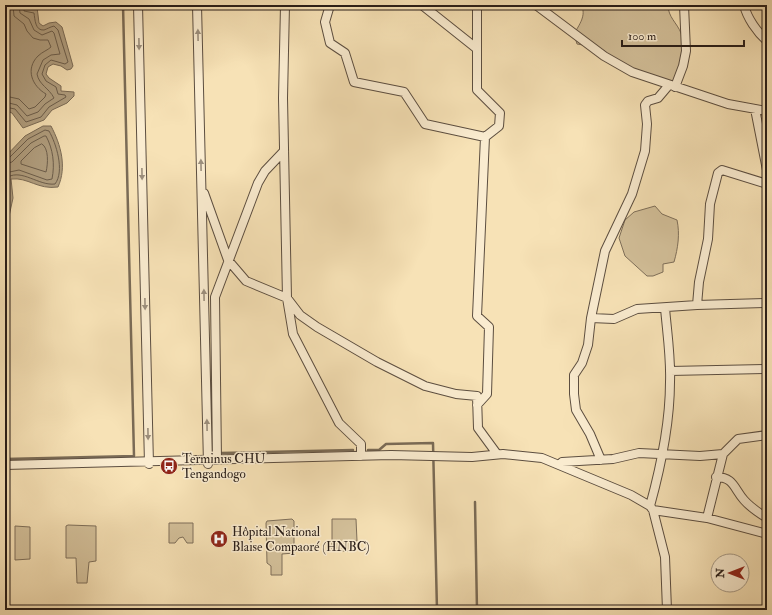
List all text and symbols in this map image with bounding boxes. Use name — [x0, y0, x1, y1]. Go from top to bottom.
scale bar — [622, 22, 744, 48]
one-way arrow — [195, 28, 201, 41]
text: 100 m — [628, 29, 657, 44]
one-way arrow — [135, 38, 142, 50]
one-way arrow — [198, 159, 205, 171]
one-way arrow — [139, 168, 145, 181]
one-way arrow — [201, 289, 208, 301]
one-way arrow — [142, 298, 148, 311]
one-way arrow — [204, 418, 210, 431]
one-way arrow — [145, 428, 151, 441]
place label: Terminus CHU Tengandogo — [182, 451, 266, 482]
bus stop icon: Terminus CHU Tengandogo — [159, 456, 179, 476]
place label: Hôpital National Blaise Compaoré (HNBC) — [232, 524, 370, 556]
hospital icon: Hôpital National Blaise Compaoré (HNBC) — [209, 529, 229, 549]
north arrow — [710, 553, 750, 593]
text: N — [714, 567, 727, 579]

